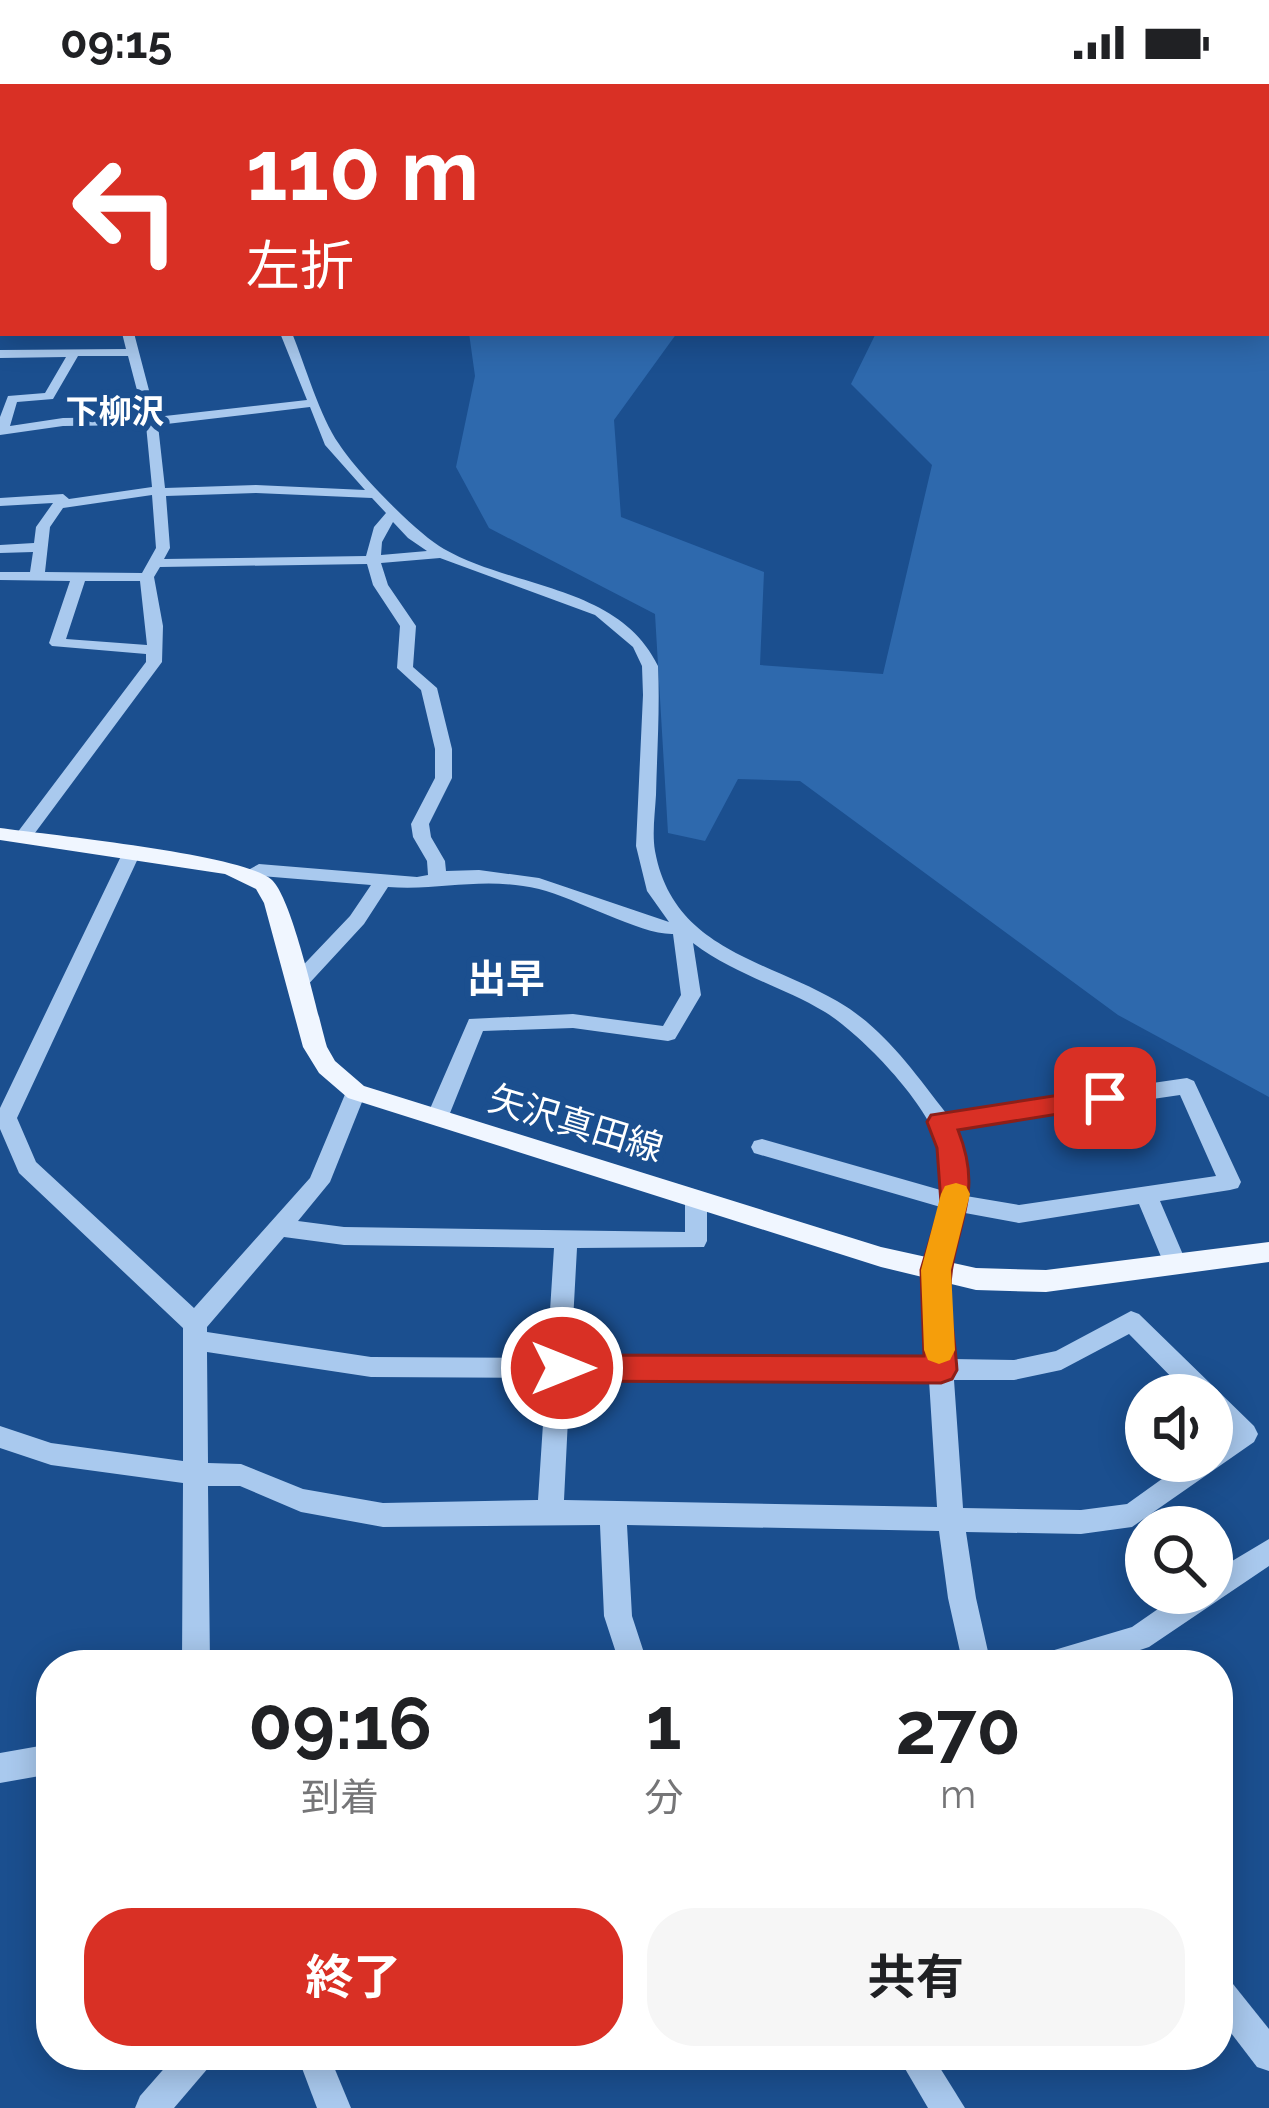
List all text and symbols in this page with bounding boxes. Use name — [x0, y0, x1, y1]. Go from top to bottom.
text: 09:15 — [60, 16, 172, 69]
text: 110 m — [246, 121, 479, 220]
icon: left — [48, 132, 204, 288]
text: 左折 — [246, 234, 354, 298]
district label: 下柳沢 — [66, 392, 165, 431]
district label: 出早 — [467, 955, 545, 1001]
pin — [1054, 1047, 1156, 1149]
icon: arrive — [1072, 1065, 1138, 1131]
street label: 矢沢真田線 — [484, 1077, 668, 1169]
position arrow — [499, 1305, 625, 1431]
map controls — [1125, 1374, 1233, 1614]
button: sound — [1125, 1374, 1233, 1482]
button: search — [1125, 1506, 1233, 1614]
text: 09:16 — [248, 1681, 432, 1766]
text: 1 — [646, 1681, 682, 1766]
text: 270 — [896, 1686, 1021, 1771]
text: m — [940, 1771, 976, 1817]
text: 到着 — [301, 1774, 379, 1820]
text: 分 — [644, 1774, 683, 1820]
button: 終了 — [84, 1908, 623, 2046]
button: 共有 — [647, 1908, 1185, 2046]

